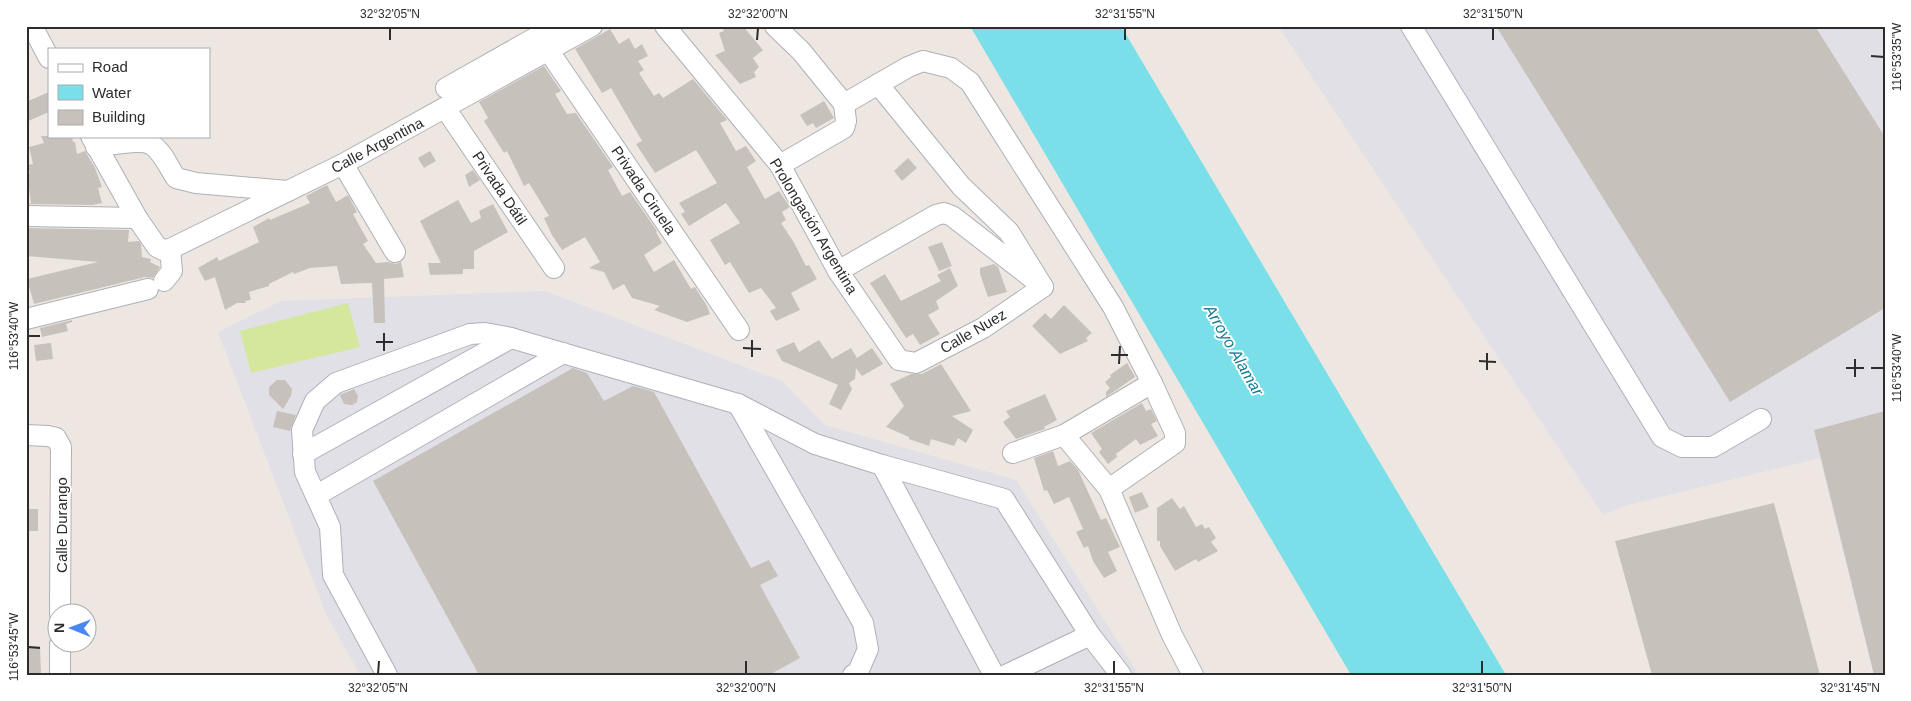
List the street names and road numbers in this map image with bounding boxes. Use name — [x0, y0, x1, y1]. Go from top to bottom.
street label: Calle Argentina — [328, 113, 426, 176]
street label: Privada Ciruela — [608, 143, 680, 238]
street label: Privada Dátil — [469, 148, 531, 228]
street label: Prolongación Argentina — [767, 155, 862, 297]
street label: Calle Nuez — [937, 305, 1009, 357]
street label: Calle Durango — [53, 477, 70, 573]

